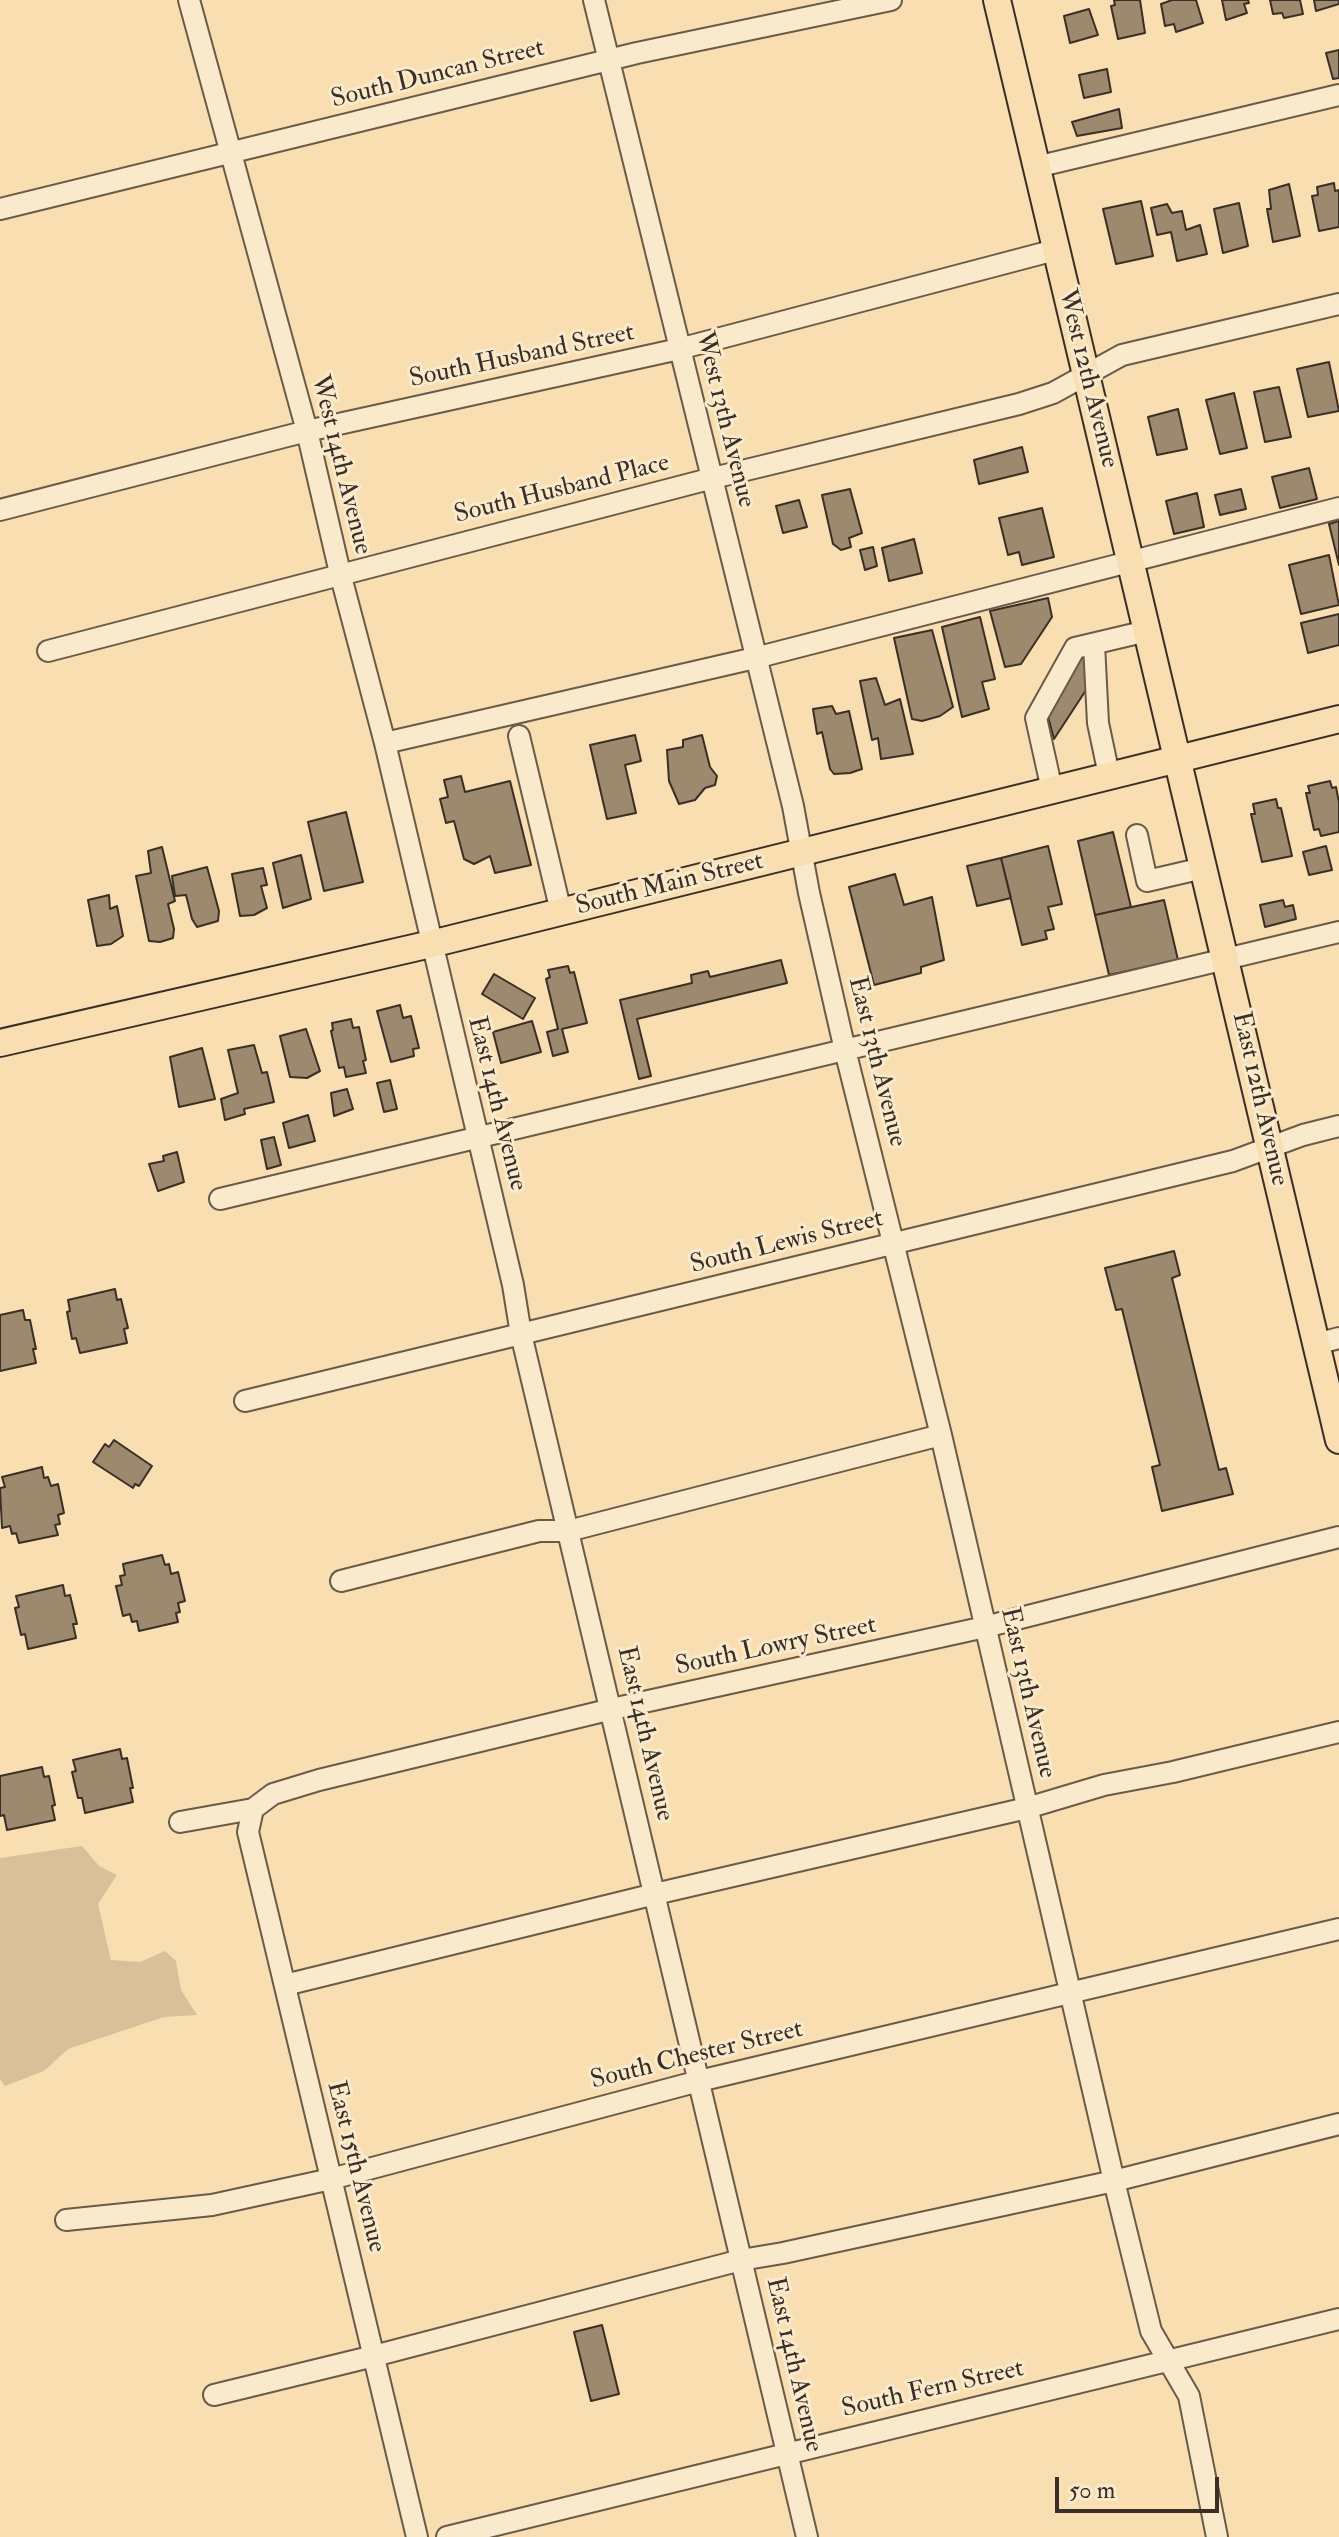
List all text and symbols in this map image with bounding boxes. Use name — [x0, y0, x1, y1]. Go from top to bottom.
street label: South Duncan Street — [328, 33, 548, 117]
street label: West 12th Avenue — [1050, 286, 1124, 472]
street label: South Husband Street — [407, 318, 637, 396]
street label: West 13th Avenue — [687, 329, 761, 511]
street label: West 14th Avenue — [303, 372, 377, 558]
street label: South Husband Place — [451, 448, 673, 532]
street label: South Main Street — [573, 847, 767, 923]
street label: East 13th Avenue — [840, 974, 912, 1150]
street label: East 12th Avenue — [1224, 1009, 1294, 1189]
street label: East 14th Avenue — [459, 1014, 533, 1194]
street label: South Lewis Street — [687, 1204, 887, 1282]
street label: East 13th Avenue — [992, 1605, 1062, 1781]
street label: South Lowry Street — [673, 1610, 879, 1684]
street label: East 14th Avenue — [609, 1644, 679, 1824]
street label: South Chester Street — [588, 2015, 806, 2097]
street label: East 15th Avenue — [319, 2078, 391, 2256]
street label: East 14th Avenue — [758, 2275, 828, 2455]
street label: South Fern Street — [839, 2354, 1027, 2426]
scale bar — [1059, 2461, 1223, 2511]
text: 50 m — [1069, 2475, 1115, 2506]

